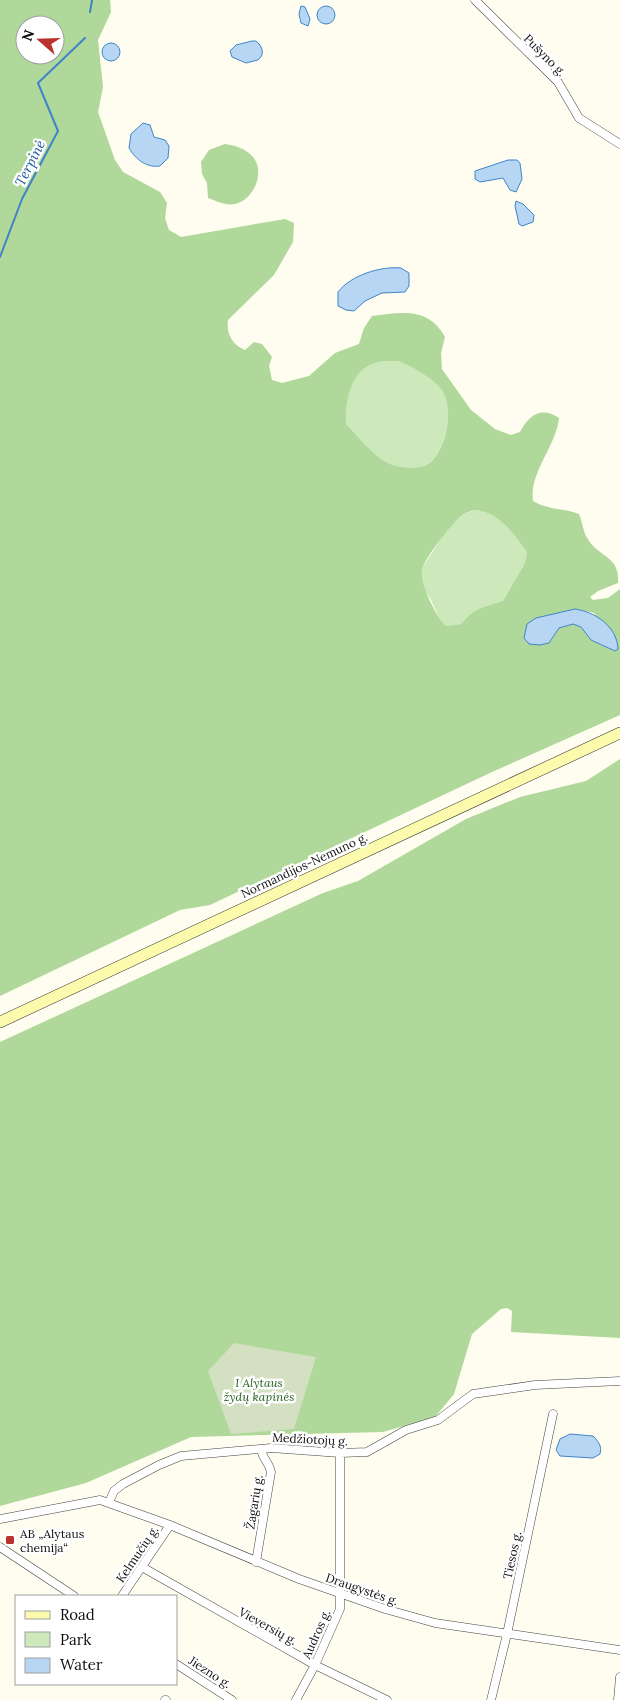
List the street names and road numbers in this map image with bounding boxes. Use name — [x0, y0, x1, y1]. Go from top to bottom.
street label: Pušyno g. — [521, 31, 569, 79]
street label: Normandijos-Nemuno g. — [238, 829, 370, 901]
street label: Medžiotojų g. — [272, 1430, 348, 1448]
street label: Žagarių g. — [242, 1474, 266, 1530]
street label: Kelmučių g. — [113, 1523, 162, 1585]
street label: Tiesos g. — [500, 1530, 524, 1580]
street label: Draugystės g. — [324, 1570, 400, 1608]
street label: Vieversių g. — [235, 1603, 300, 1648]
street label: Audros g. — [298, 1607, 334, 1662]
street label: Jiezno g. — [185, 1652, 234, 1691]

